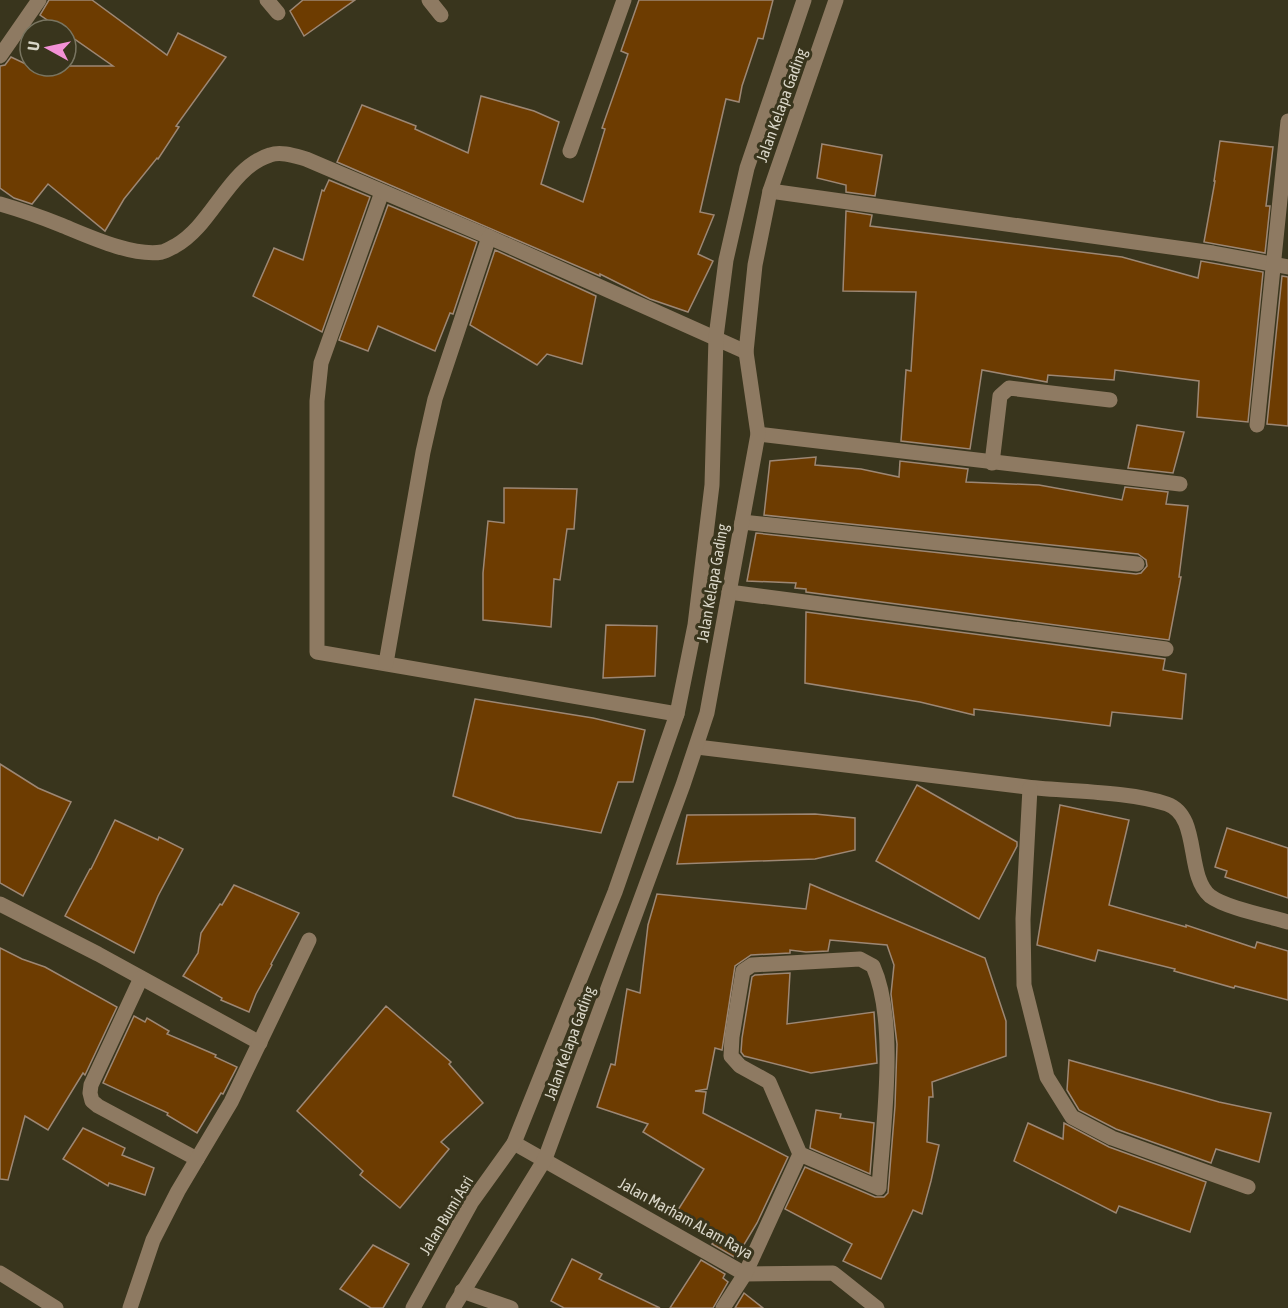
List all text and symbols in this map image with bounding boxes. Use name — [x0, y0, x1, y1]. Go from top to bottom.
north arrow — [18, 18, 78, 78]
text: U — [24, 40, 43, 52]
street label: Jalan Kelapa Gading — [752, 46, 811, 165]
street label: Jalan Kelapa Gading — [693, 522, 732, 644]
street label: Jalan Kelapa Gading — [540, 984, 599, 1103]
street label: Jalan Bumi Asri — [415, 1172, 477, 1258]
street label: Jalan Marham ALam Raya — [615, 1174, 756, 1263]

